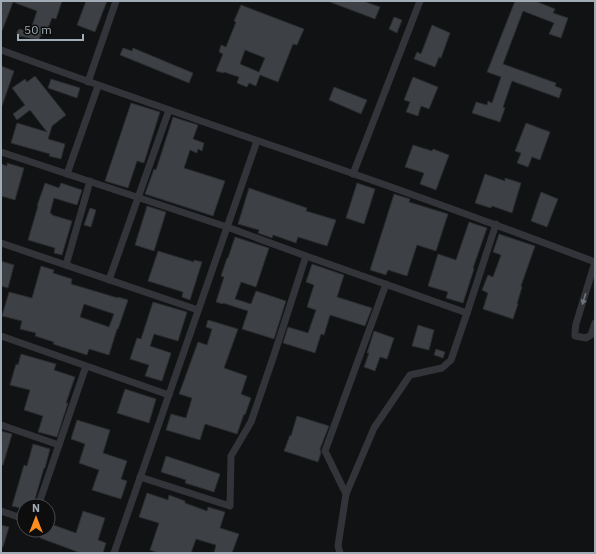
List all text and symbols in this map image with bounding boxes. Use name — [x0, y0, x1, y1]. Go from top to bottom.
scale bar — [18, 16, 83, 42]
text: 50 m — [24, 22, 52, 37]
one-way arrow — [580, 293, 586, 305]
north arrow — [16, 498, 56, 538]
text: N — [32, 501, 40, 515]

